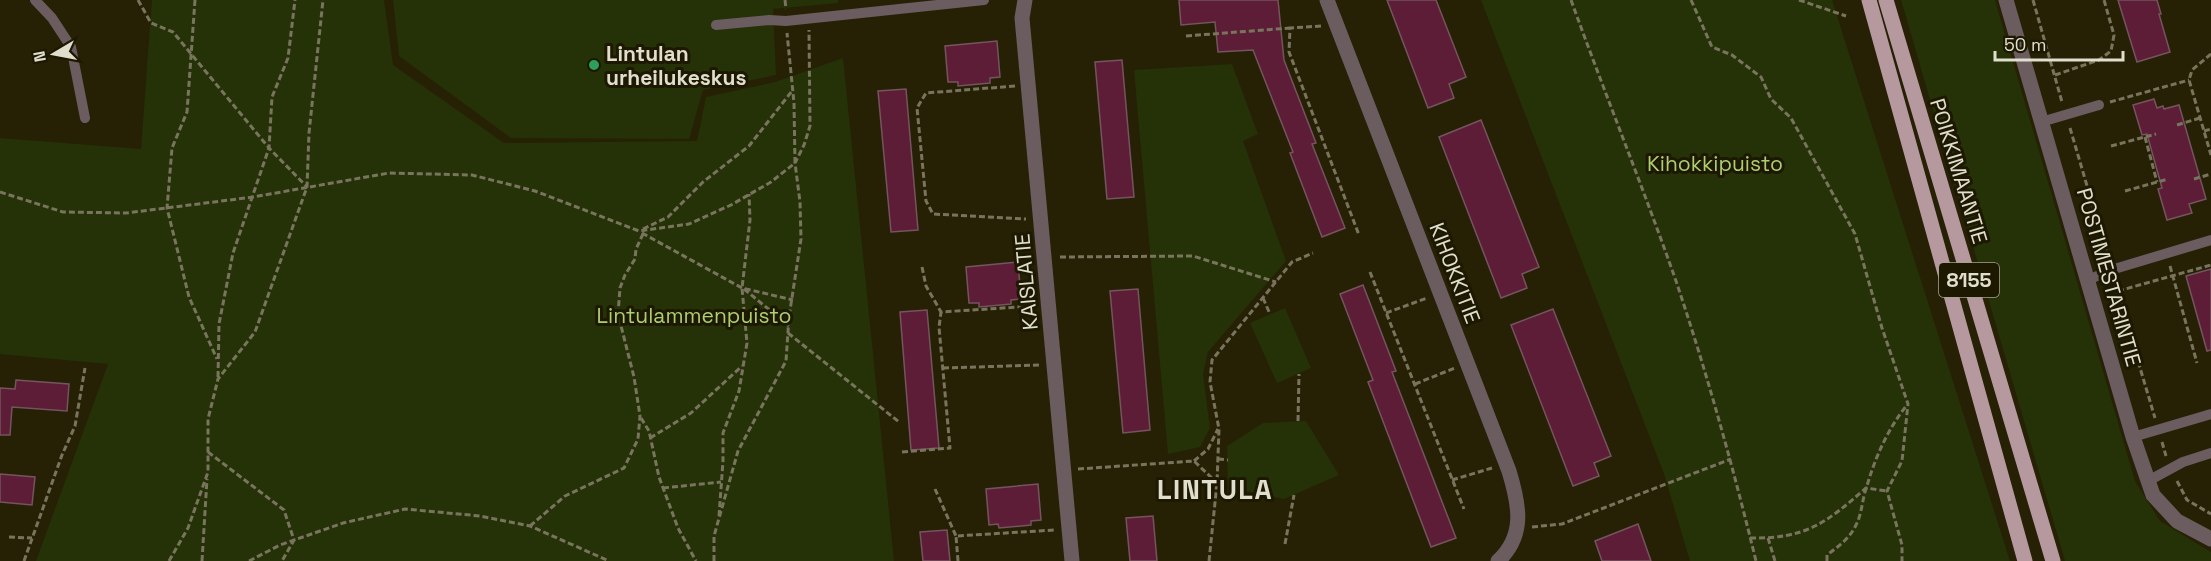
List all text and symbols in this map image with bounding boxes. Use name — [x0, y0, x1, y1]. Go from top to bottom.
north arrow — [24, 24, 84, 84]
scale bar — [1995, 24, 2122, 62]
text: 50 m — [2004, 33, 2046, 56]
place label: Lintulan urheilukeskus — [606, 40, 747, 91]
text: N — [28, 49, 51, 64]
marker: Lintulan urheilukeskus — [587, 58, 601, 72]
street label: POIKKIMAANTIE — [1924, 95, 1994, 247]
park label: Kihokkipuisto — [1647, 150, 1783, 177]
street label: POSTIMESTARINTIE — [2071, 185, 2147, 369]
street label: KIHOKKITIE — [1423, 219, 1487, 327]
street label: KAISLATIE — [1008, 233, 1044, 331]
road number: 8155 — [1939, 263, 1999, 297]
park label: Lintulammenpuisto — [597, 302, 791, 329]
district label: LINTULA — [1157, 472, 1273, 507]

